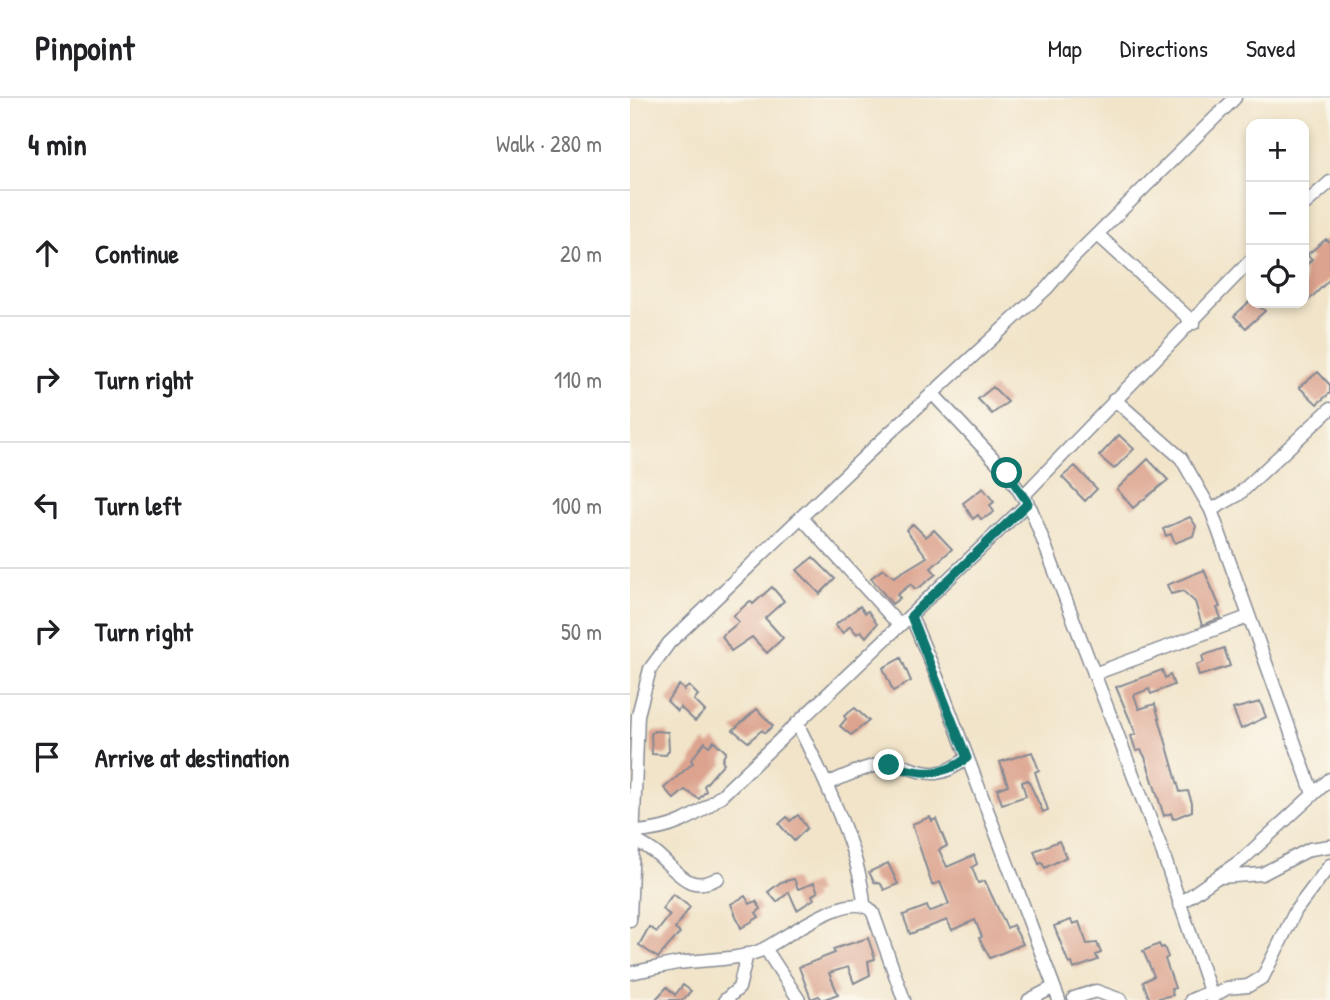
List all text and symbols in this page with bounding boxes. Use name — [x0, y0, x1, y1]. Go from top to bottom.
text: Pinpoint — [35, 26, 134, 70]
text: Map — [1048, 32, 1082, 64]
text: Directions — [1120, 32, 1208, 64]
text: Saved — [1246, 32, 1295, 64]
map controls — [1246, 119, 1309, 308]
button: + — [1246, 119, 1309, 182]
text: 4 min — [28, 124, 87, 164]
text: Walk · 280 m — [496, 128, 602, 159]
button: − — [1246, 182, 1309, 245]
icon: ahead — [28, 234, 66, 272]
text: Continue — [95, 236, 179, 271]
text: 20 m — [560, 238, 602, 269]
button: locate — [1246, 245, 1309, 308]
icon: right — [28, 360, 66, 398]
text: Turn right — [95, 362, 193, 397]
text: 110 m — [554, 364, 602, 395]
route start — [991, 457, 1022, 488]
icon: left — [28, 486, 66, 524]
text: Turn left — [95, 488, 181, 523]
text: 100 m — [552, 490, 602, 521]
icon: right — [28, 612, 66, 650]
text: Turn right — [95, 614, 193, 649]
text: 50 m — [561, 616, 602, 647]
icon: arrive — [28, 738, 66, 776]
text: Arrive at destination — [95, 740, 290, 775]
route end — [873, 749, 904, 780]

